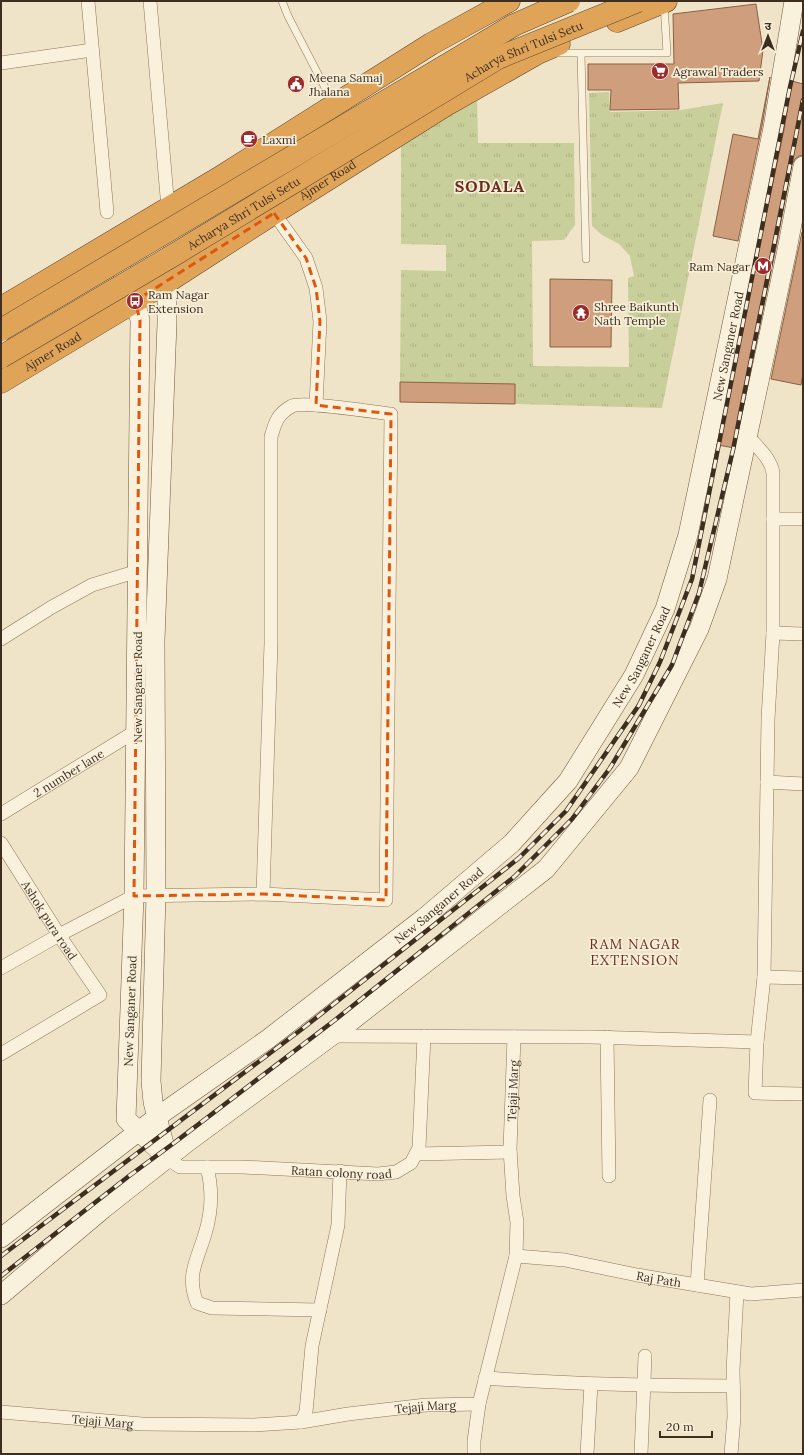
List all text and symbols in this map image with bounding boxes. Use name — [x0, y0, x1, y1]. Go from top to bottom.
north arrow — [748, 16, 788, 56]
street label: Acharya Shri Tulsi Setu — [460, 17, 585, 85]
text: उ — [765, 19, 772, 33]
supermarket icon: Agrawal Traders — [650, 61, 670, 81]
place label: Agrawal Traders — [672, 64, 764, 79]
place label: Meena Samaj Jhalana — [308, 70, 383, 99]
public building icon: Meena Samaj Jhalana — [286, 74, 306, 94]
cafe icon: Laxmi — [239, 129, 259, 149]
place label: Laxmi — [262, 132, 296, 147]
street label: Ajmer Road — [295, 156, 358, 203]
street label: Acharya Shri Tulsi Setu — [183, 173, 302, 253]
district label: SODALA — [455, 176, 525, 196]
metro station icon: Ram Nagar — [753, 256, 773, 276]
place label: Ram Nagar — [689, 259, 751, 274]
place label: Ram Nagar Extension — [148, 287, 210, 316]
street label: New Sanganer Road — [709, 290, 746, 402]
bus stop icon: Ram Nagar Extension — [125, 291, 145, 311]
place label: Shree Baikunth Nath Temple — [594, 299, 679, 328]
temple icon: Shree Baikunth Nath Temple — [571, 303, 591, 323]
street label: Ajmer Road — [20, 328, 84, 375]
street label: New Sanganer Road — [608, 604, 673, 710]
street label: New Sanganer Road — [130, 631, 145, 743]
street label: 2 number lane — [30, 745, 107, 800]
street label: New Sanganer Road — [391, 863, 486, 946]
street label: Ashok pura road — [18, 877, 81, 962]
district label: RAM NAGAR EXTENSION — [589, 935, 681, 969]
street label: New Sanganer Road — [121, 955, 139, 1067]
street label: Tejaji Marg — [503, 1059, 521, 1122]
street label: Ratan colony road — [291, 1162, 393, 1182]
street label: Raj Path — [635, 1268, 683, 1290]
street label: Tejaji Marg — [394, 1397, 457, 1416]
street label: Tejaji Marg — [71, 1411, 134, 1431]
scale bar — [660, 1413, 712, 1439]
text: 20 m — [666, 1419, 694, 1434]

